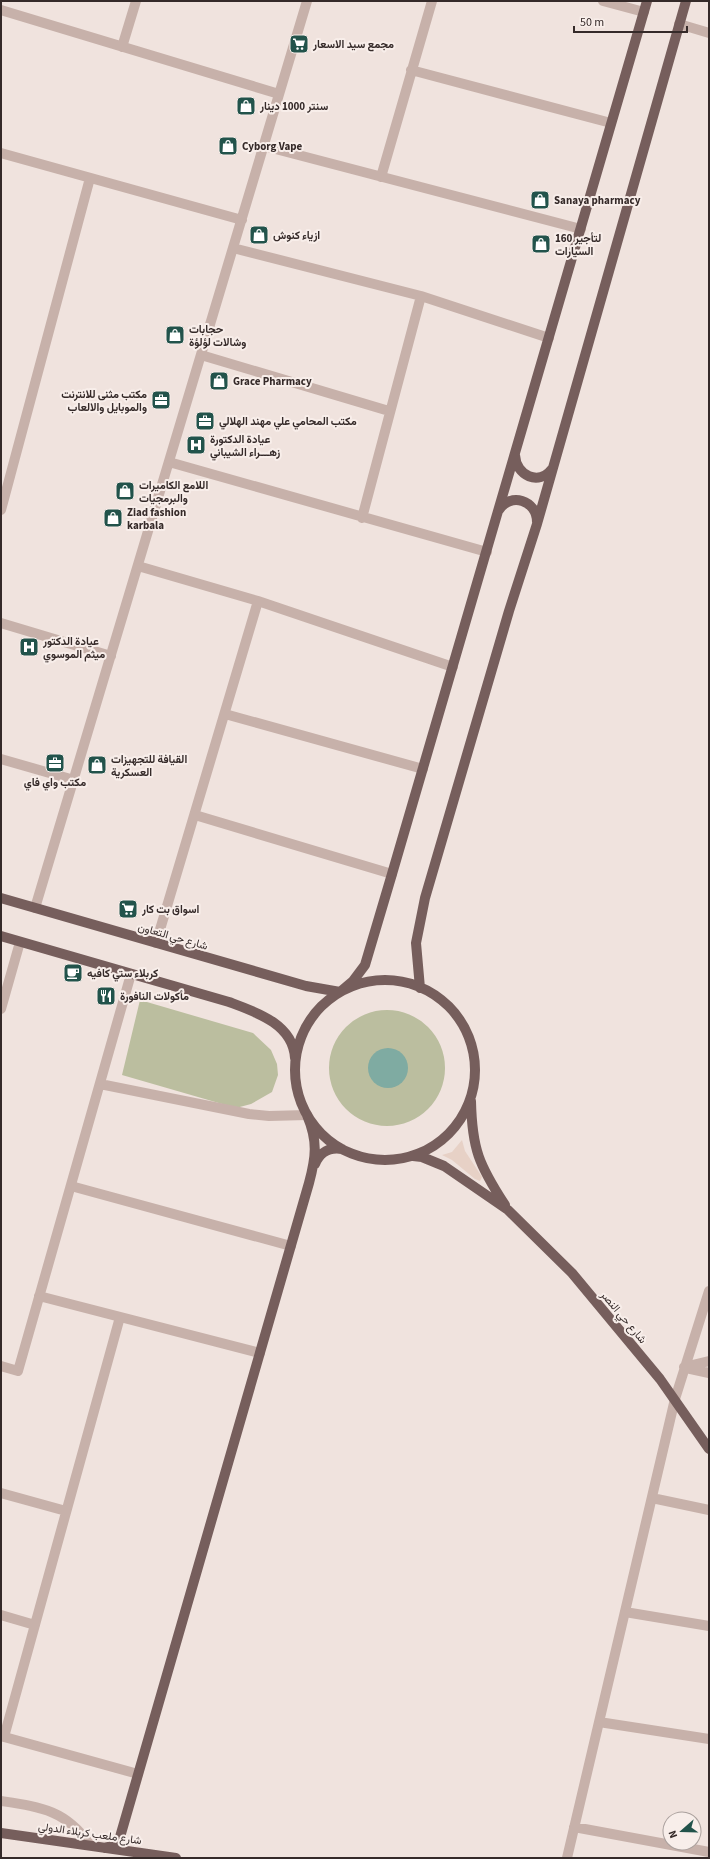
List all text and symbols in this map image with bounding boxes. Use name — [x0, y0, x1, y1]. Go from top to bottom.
scale bar — [574, 8, 687, 34]
text: 50 m — [580, 14, 604, 31]
supermarket icon: مجمع سيد الاسعار — [288, 33, 310, 55]
place label: مجمع سيد الاسعار — [312, 37, 394, 52]
shop icon: سنتر 1000 دينار — [235, 95, 257, 117]
place label: سنتر 1000 دينار — [259, 99, 328, 114]
shop icon: Cyborg Vape — [217, 135, 239, 157]
place label: Cyborg Vape — [242, 139, 303, 154]
shop icon: Sanaya pharmacy — [529, 189, 551, 211]
place label: Sanaya pharmacy — [554, 193, 641, 208]
shop icon: ازياء كنوش — [248, 224, 270, 246]
place label: ازياء كنوش — [273, 228, 320, 243]
place label: 160 لتأجير السيارات — [555, 231, 601, 259]
shop icon: 160 لتأجير السيارات — [530, 233, 552, 255]
place label: حجابات وشالات لؤلؤة — [189, 322, 246, 350]
shop icon: حجابات وشالات لؤلؤة — [164, 324, 186, 346]
shop icon: Grace Pharmacy — [208, 370, 230, 392]
place label: Grace Pharmacy — [233, 374, 312, 389]
place label: مكتب مثنى للانترنت والموبايل والالعاب — [61, 387, 147, 415]
office icon: مكتب مثنى للانترنت والموبايل والالعاب — [150, 389, 172, 411]
office icon: مكتب المحامي علي مهند الهلالي — [194, 410, 216, 432]
place label: مكتب المحامي علي مهند الهلالي — [219, 414, 357, 430]
place label: عيادة الدكتورة زهـــراء الشيباني — [210, 432, 280, 461]
hospital icon: عيادة الدكتورة زهـــراء الشيباني — [185, 434, 207, 456]
place label: اللامع الكاميرات والبرمجيات — [139, 478, 208, 506]
shop icon: اللامع الكاميرات والبرمجيات — [114, 480, 136, 502]
place label: Ziad fashion karbala — [127, 505, 186, 533]
shop icon: Ziad fashion karbala — [102, 507, 124, 529]
place label: عيادة الدكتور ميثم الموسوي — [42, 634, 105, 663]
hospital icon: عيادة الدكتور ميثم الموسوي — [18, 636, 40, 658]
office icon: مكتب واي فاي — [44, 752, 66, 774]
place label: القيافة للتجهيزات العسكرية — [111, 752, 187, 780]
shop icon: القيافة للتجهيزات العسكرية — [86, 754, 108, 776]
place label: مكتب واي فاي — [24, 775, 86, 791]
supermarket icon: اسواق بت كار — [117, 898, 139, 920]
place label: اسواق بت كار — [141, 902, 200, 917]
street label: شارع حي التعاون — [136, 919, 210, 956]
cafe icon: كربلاء ستي كافيه — [62, 962, 84, 984]
place label: كربلاء ستي كافيه — [87, 966, 158, 982]
restaurant icon: مأكولات النافورة — [95, 985, 117, 1007]
place label: مأكولات النافورة — [120, 989, 189, 1004]
street label: شارع حي النصر — [595, 1287, 650, 1348]
north arrow — [662, 1811, 702, 1851]
street label: شارع ملعب كربلاء الدولي — [37, 1819, 143, 1850]
text: N — [665, 1828, 681, 1840]

